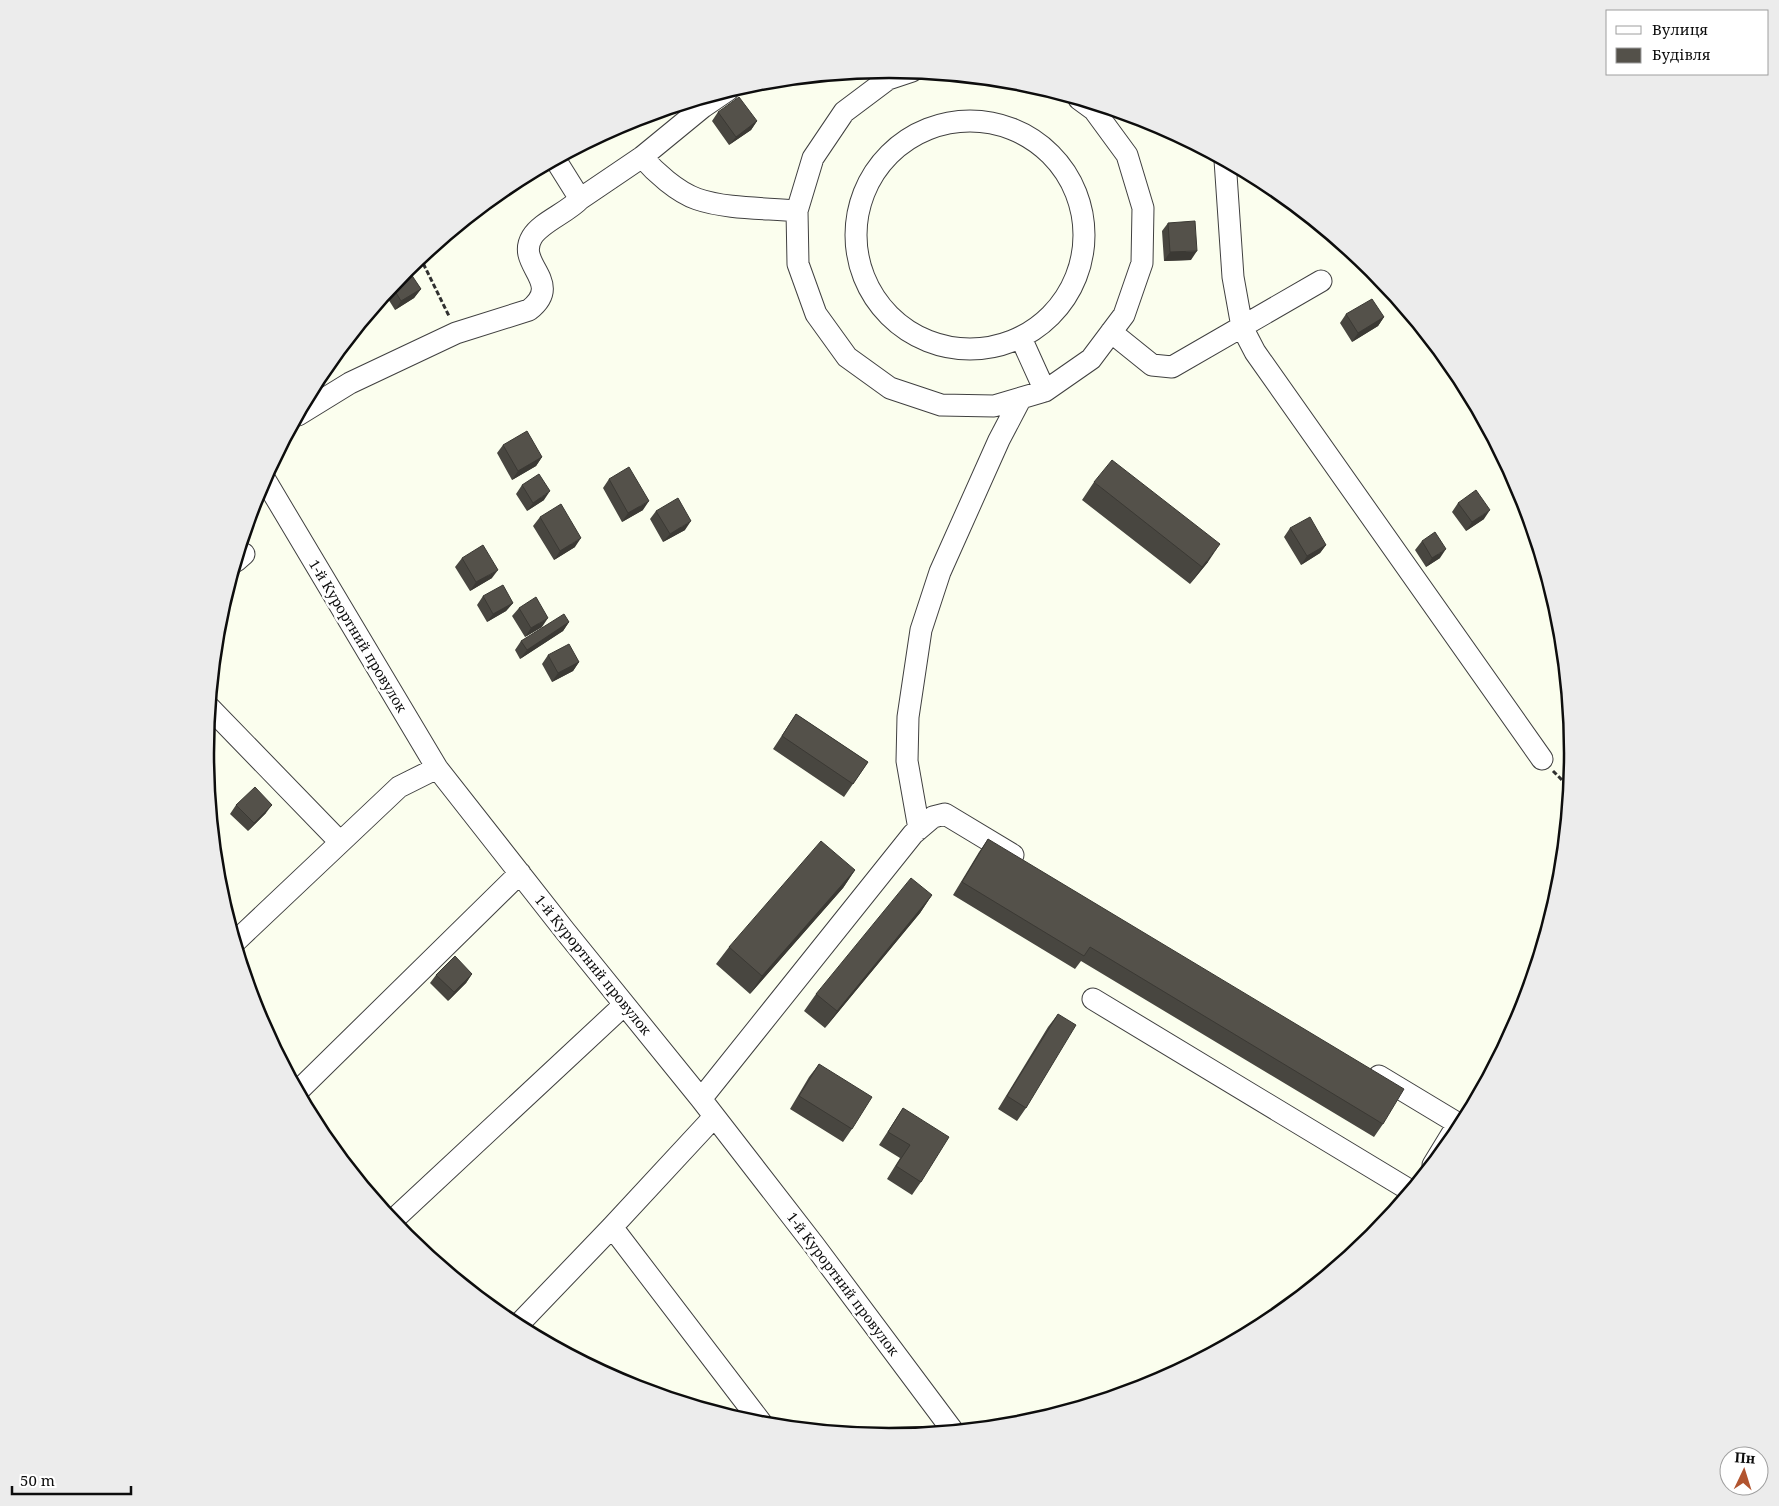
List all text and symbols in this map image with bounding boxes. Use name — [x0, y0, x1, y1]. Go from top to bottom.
legend — [1606, 10, 1769, 75]
text: Вулиця — [1652, 19, 1708, 39]
text: Будівля — [1652, 44, 1710, 64]
street label: 1-й Курортний провулок — [305, 556, 412, 716]
street label: 1-й Курортний провулок — [531, 891, 656, 1039]
street label: 1-й Курортний провулок — [783, 1208, 904, 1360]
north arrow — [1719, 1446, 1769, 1496]
text: Пн — [1734, 1447, 1756, 1468]
scale bar — [12, 1464, 131, 1496]
text: 50 m — [20, 1470, 55, 1490]

